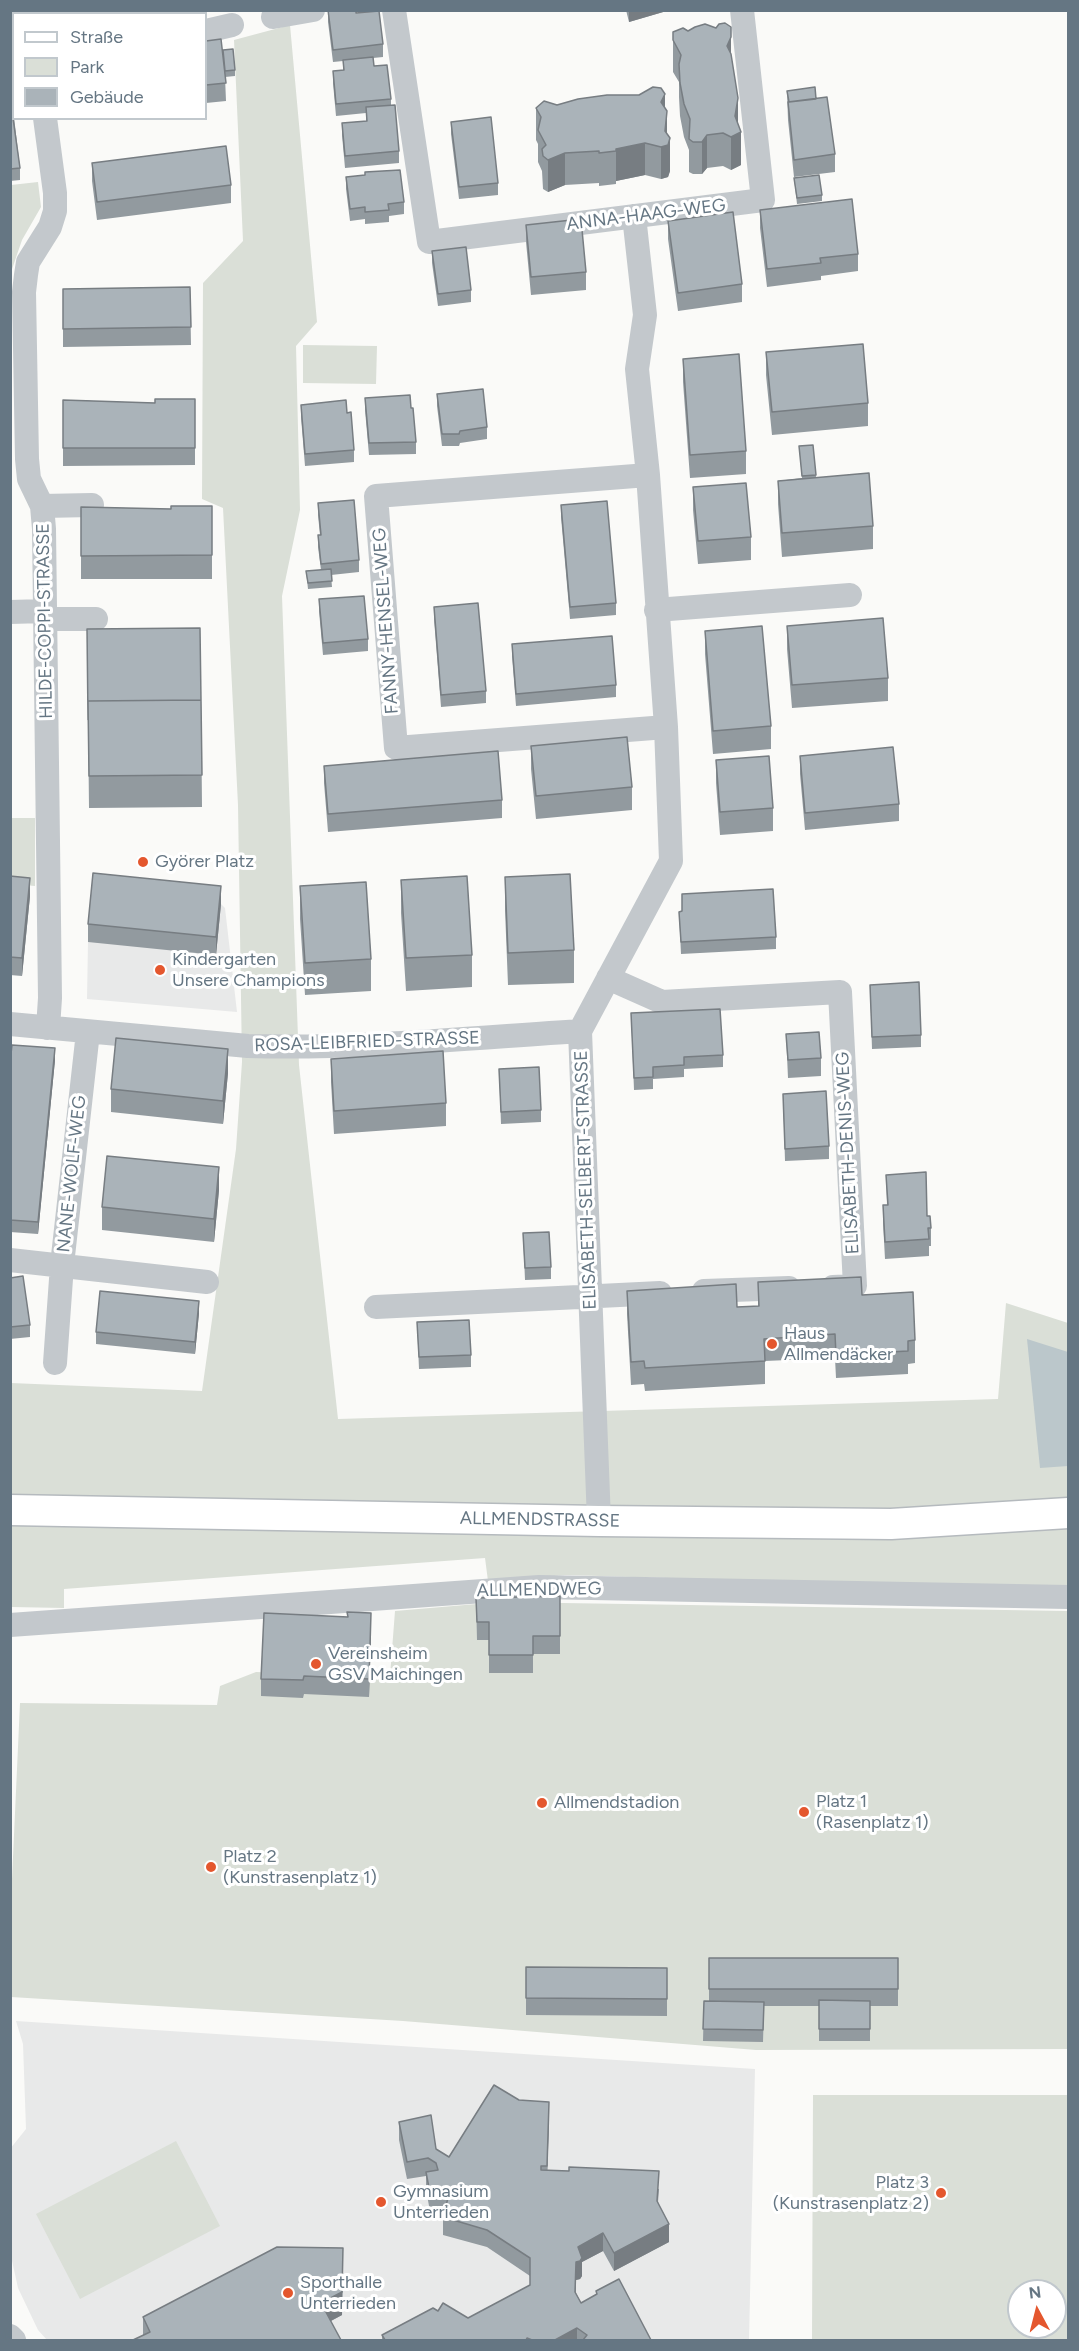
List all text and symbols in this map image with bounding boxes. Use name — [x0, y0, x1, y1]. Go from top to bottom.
legend — [12, 12, 207, 120]
text: Straße — [70, 26, 123, 48]
text: Park — [70, 56, 104, 78]
text: Gebäude — [70, 86, 144, 108]
street label: ANNA-HAAG-WEG — [565, 195, 727, 235]
street label: HILDE-COPPI-STRASSE — [32, 523, 58, 719]
street label: FANNY-HENSEL-WEG — [369, 527, 403, 715]
place label: Györer Platz — [155, 851, 254, 873]
marker: Györer Platz — [136, 855, 150, 869]
place label: Kindergarten Unsere Champions — [172, 949, 325, 992]
marker: Kindergarten Unsere Champions — [153, 963, 167, 977]
street label: ROSA-LEIBFRIED-STRASSE — [254, 1027, 480, 1057]
street label: ELISABETH-SELBERT-STRASSE — [571, 1050, 601, 1310]
street label: ELISABETH-DENIS-WEG — [832, 1051, 864, 1255]
street label: NANE-WOLF-WEG — [53, 1094, 91, 1254]
place label: Haus Allmendäcker — [784, 1323, 893, 1366]
marker: Haus Allmendäcker — [765, 1337, 779, 1351]
street label: ALLMENDSTRASSE — [460, 1508, 620, 1532]
street label: ALLMENDWEG — [477, 1578, 601, 1602]
place label: Vereinsheim GSV Maichingen — [328, 1643, 463, 1686]
marker: Vereinsheim GSV Maichingen — [309, 1657, 323, 1671]
place label: Platz 1 (Rasenplatz 1) — [816, 1791, 929, 1834]
place label: Allmendstadion — [554, 1792, 679, 1814]
marker: Allmendstadion — [535, 1796, 549, 1810]
marker: Platz 1 (Rasenplatz 1) — [797, 1805, 811, 1819]
place label: Platz 2 (Kunstrasenplatz 1) — [223, 1846, 377, 1888]
marker: Platz 2 (Kunstrasenplatz 1) — [204, 1860, 218, 1874]
place label: Platz 3 (Kunstrasenplatz 2) — [773, 2172, 929, 2214]
place label: Gymnasium Unterrieden — [393, 2181, 489, 2224]
marker: Platz 3 (Kunstrasenplatz 2) — [934, 2186, 948, 2200]
marker: Gymnasium Unterrieden — [374, 2195, 388, 2209]
place label: Sporthalle Unterrieden — [300, 2272, 396, 2314]
north arrow — [1007, 2279, 1067, 2339]
text: N — [1028, 2282, 1042, 2303]
marker: Sporthalle Unterrieden — [281, 2286, 295, 2300]

